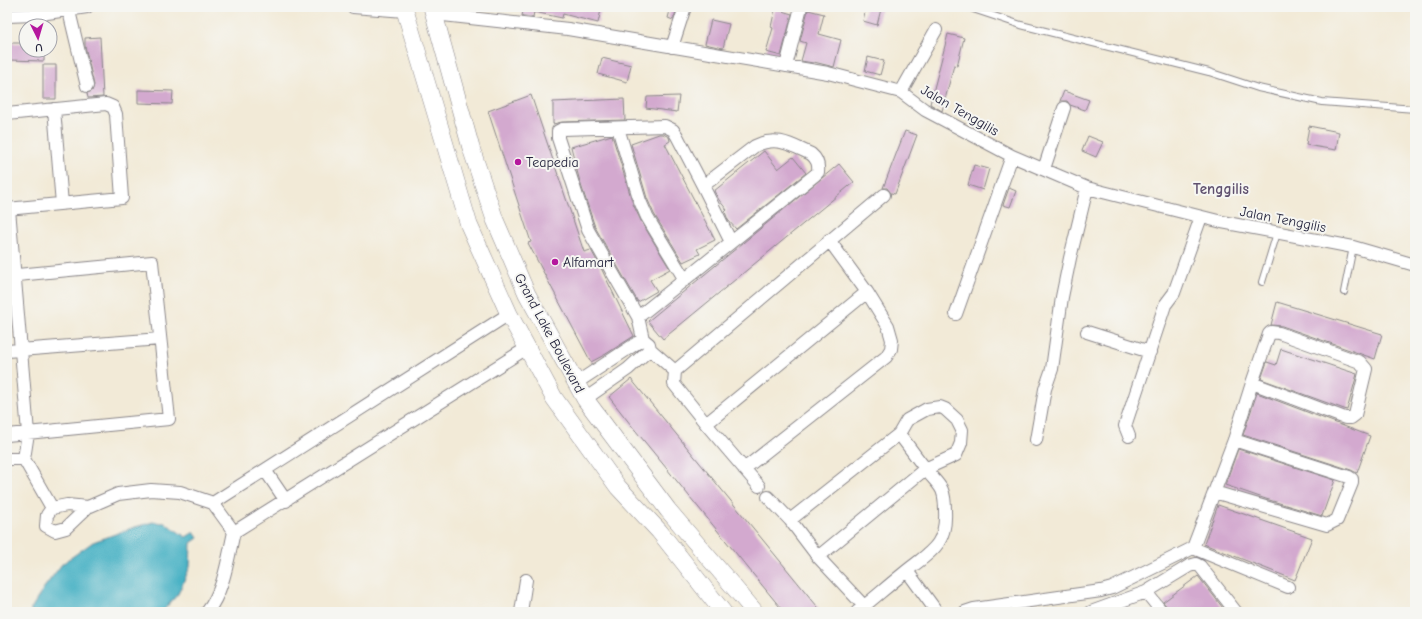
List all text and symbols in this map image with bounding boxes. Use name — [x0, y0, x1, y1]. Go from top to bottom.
north arrow — [18, 18, 58, 58]
text: U — [35, 41, 43, 54]
street label: Jalan Tenggilis — [918, 81, 1002, 140]
place label: Teapedia — [526, 154, 579, 171]
marker: Teapedia — [513, 157, 523, 167]
district label: Tenggilis — [1193, 180, 1249, 198]
street label: Jalan Tenggilis — [1238, 203, 1328, 236]
place label: Alfamart — [563, 254, 614, 271]
marker: Alfamart — [550, 257, 560, 267]
street label: Grand Lake Boulevard — [511, 270, 588, 396]

